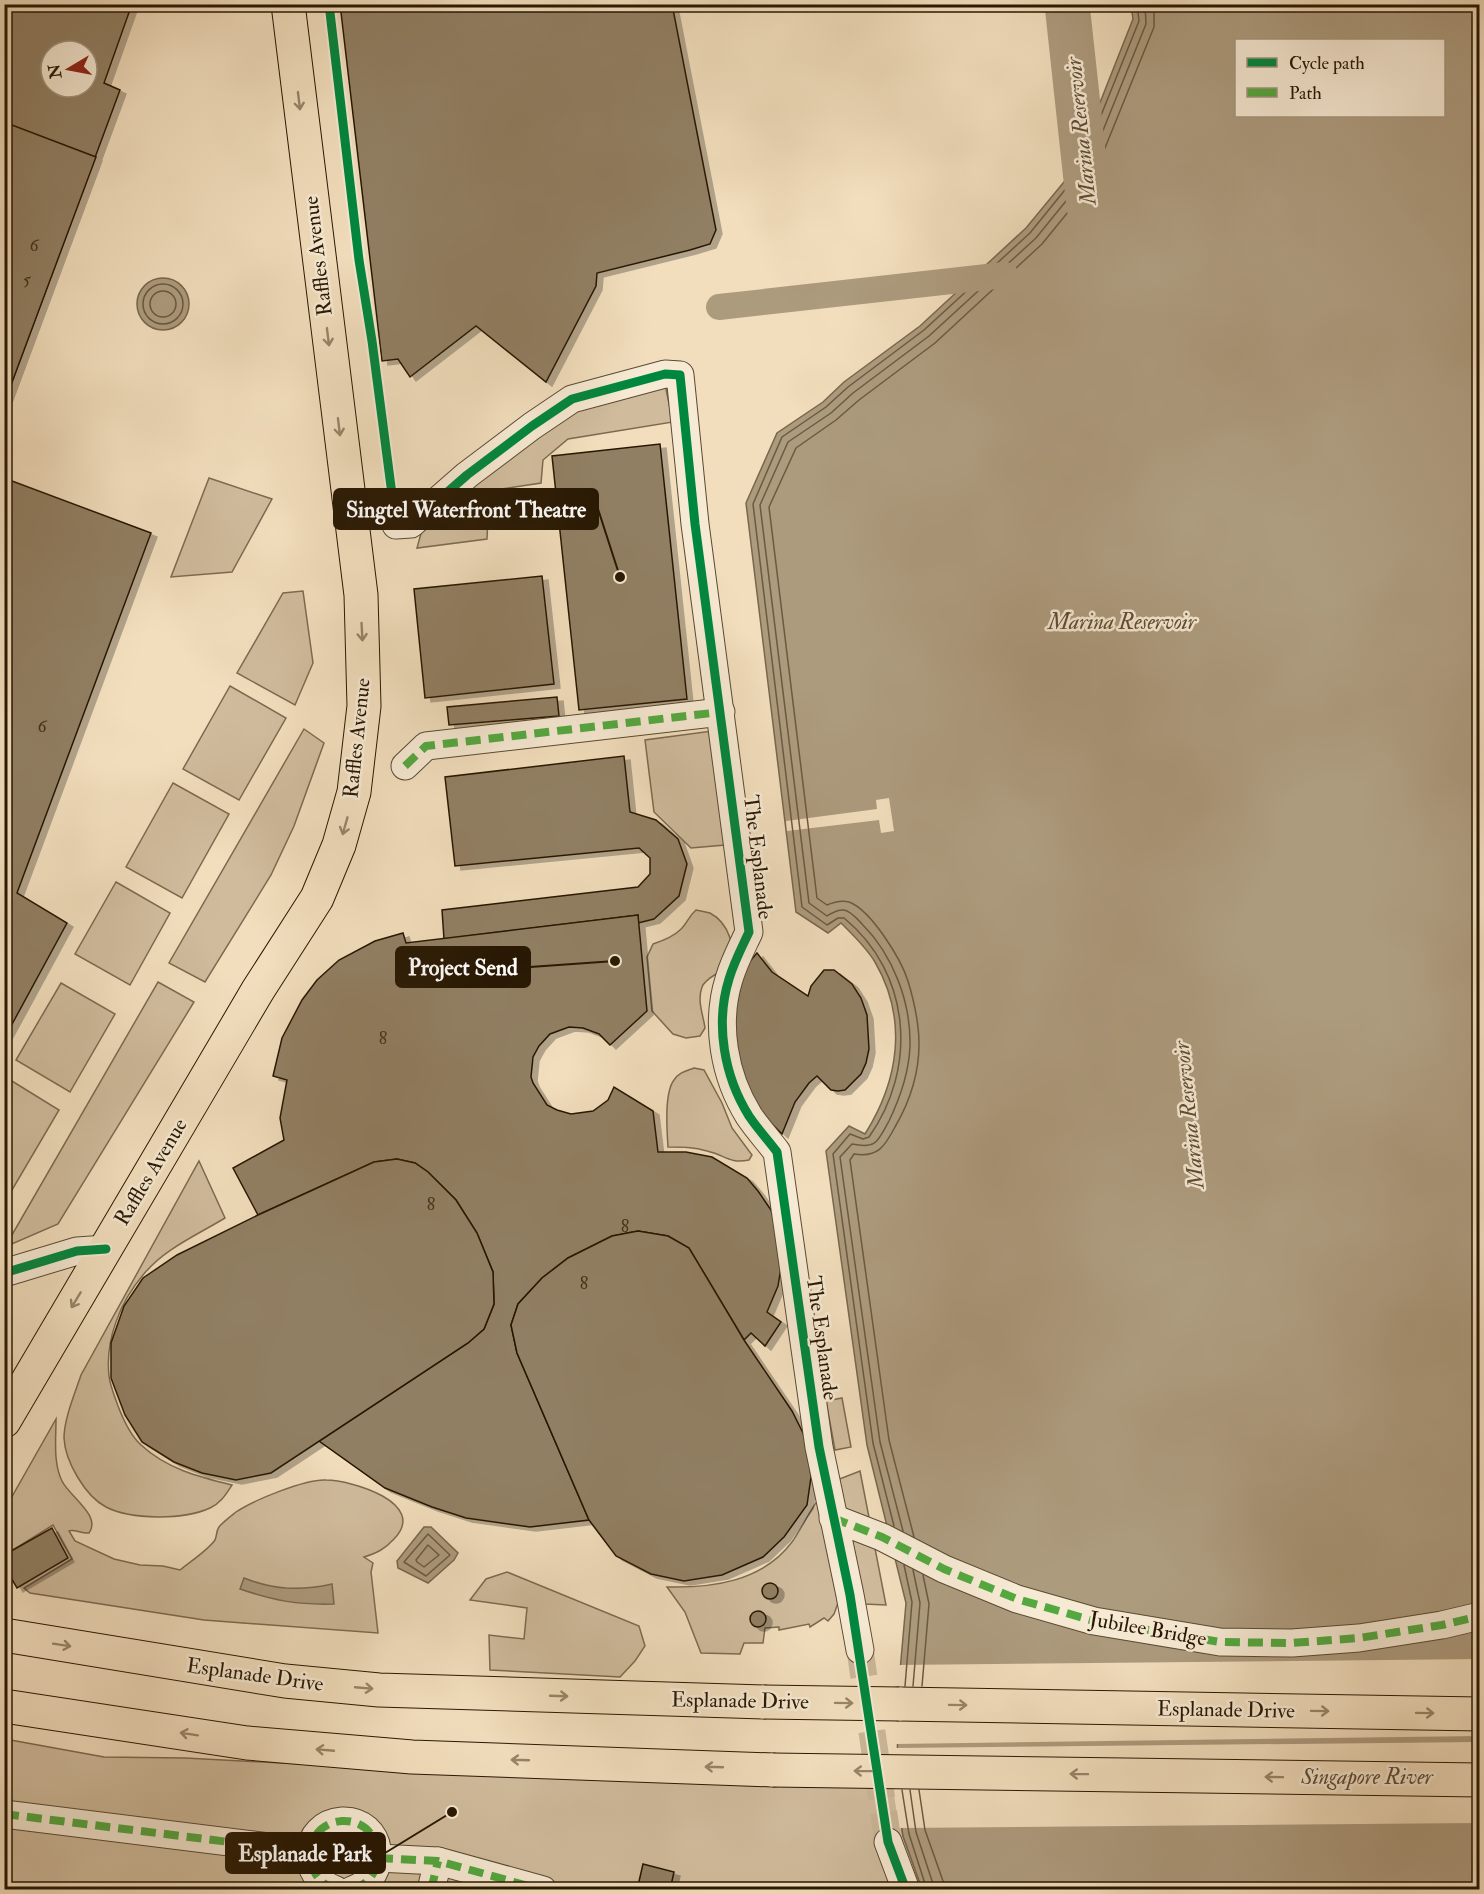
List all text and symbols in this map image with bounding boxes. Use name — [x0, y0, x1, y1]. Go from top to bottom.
north arrow — [39, 39, 99, 99]
legend — [1235, 39, 1445, 117]
text: Cycle path — [1289, 52, 1365, 75]
water label: Marina Reservoir — [1059, 54, 1103, 208]
text: N — [44, 62, 66, 81]
text: Path — [1289, 82, 1322, 105]
one-way arrow — [294, 91, 305, 111]
street label: Raffles Avenue — [297, 194, 339, 317]
house number: 6 — [29, 234, 39, 257]
house number: 5 — [23, 268, 31, 291]
one-way arrow — [323, 327, 334, 347]
one-way arrow — [334, 417, 345, 437]
callout: Singtel Waterfront Theatre — [334, 489, 598, 529]
text: Singtel Waterfront Theatre — [346, 496, 587, 525]
water label: Marina Reservoir — [1046, 608, 1198, 636]
one-way arrow — [357, 622, 368, 642]
street label: Raffles Avenue — [337, 676, 377, 799]
house number: 6 — [37, 715, 47, 738]
street label: The Esplanade — [737, 793, 779, 921]
one-way arrow — [339, 816, 350, 835]
callout: Project Send — [396, 947, 530, 987]
text: Project Send — [408, 954, 518, 982]
house number: 8 — [379, 1027, 387, 1050]
water label: Marina Reservoir — [1167, 1038, 1211, 1192]
street label: Raffles Avenue — [108, 1113, 194, 1231]
house number: 8 — [427, 1193, 435, 1216]
house number: 8 — [621, 1215, 629, 1238]
house number: 8 — [580, 1272, 588, 1295]
street label: The Esplanade — [800, 1274, 844, 1402]
one-way arrow — [69, 1291, 81, 1308]
street label: Jubilee Bridge — [1086, 1605, 1209, 1653]
one-way arrow — [52, 1640, 72, 1651]
street label: Esplanade Drive — [185, 1652, 325, 1698]
one-way arrow — [353, 1683, 373, 1694]
street label: Esplanade Drive — [671, 1686, 809, 1716]
one-way arrow — [548, 1691, 568, 1702]
street label: Esplanade Drive — [1157, 1695, 1295, 1725]
one-way arrow — [833, 1697, 853, 1709]
one-way arrow — [947, 1699, 967, 1711]
one-way arrow — [1310, 1705, 1330, 1717]
one-way arrow — [1415, 1707, 1435, 1719]
one-way arrow — [180, 1729, 200, 1740]
one-way arrow — [315, 1744, 335, 1755]
one-way arrow — [510, 1755, 530, 1766]
one-way arrow — [705, 1762, 725, 1773]
water label: Singapore River — [1300, 1763, 1434, 1791]
one-way arrow — [854, 1765, 874, 1777]
one-way arrow — [1070, 1768, 1090, 1780]
one-way arrow — [1265, 1771, 1285, 1783]
callout: Esplanade Park — [226, 1833, 385, 1873]
text: Esplanade Park — [238, 1840, 373, 1869]

